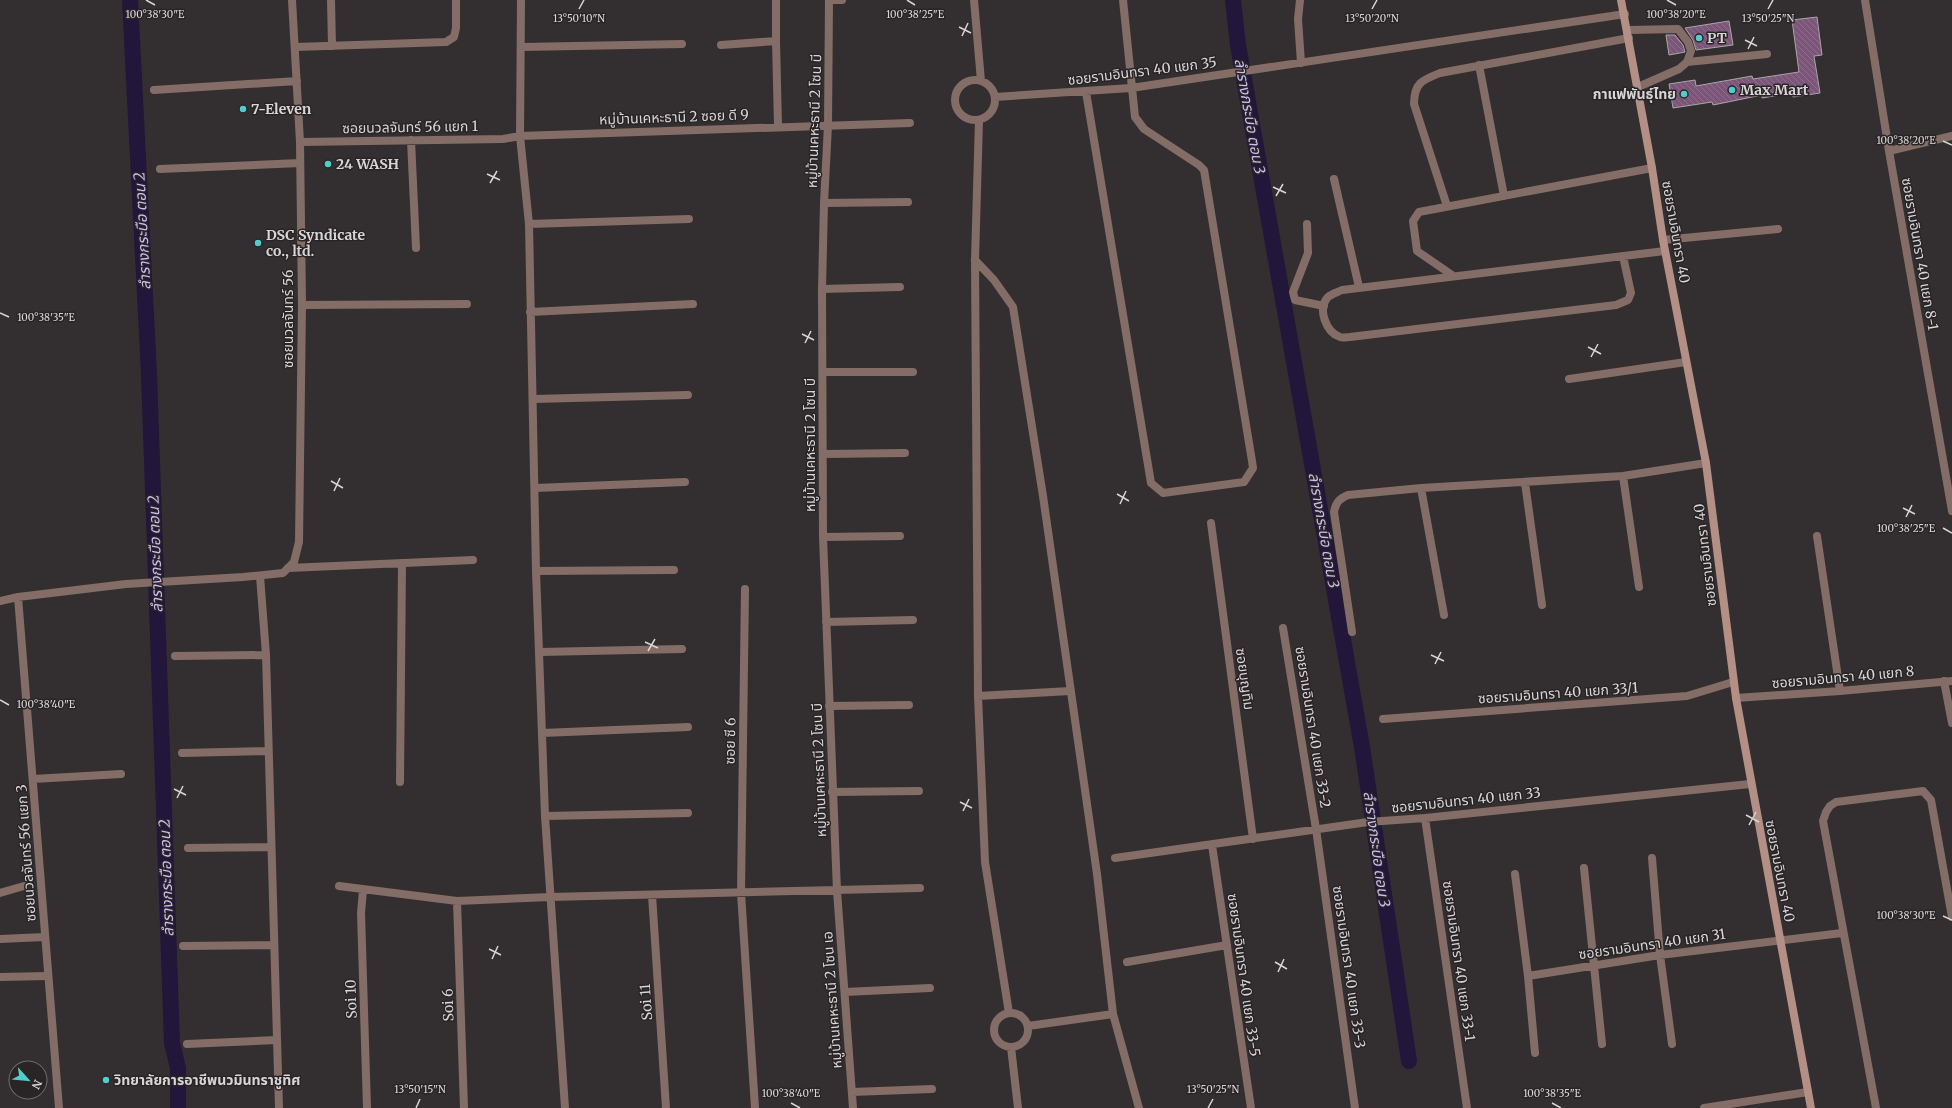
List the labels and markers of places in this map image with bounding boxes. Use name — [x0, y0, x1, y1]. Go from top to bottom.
place label: PT — [1707, 29, 1727, 47]
marker: PT — [1694, 33, 1704, 43]
place label: Max Mart — [1740, 81, 1809, 99]
place label: กาแฟพันธุ์ไทย — [1593, 85, 1676, 103]
marker: Max Mart — [1727, 85, 1737, 95]
marker: กาแฟพันธุ์ไทย — [1679, 89, 1689, 99]
place label: 7-Eleven — [251, 100, 312, 118]
marker: 7-Eleven — [238, 104, 248, 114]
place label: 24 WASH — [336, 155, 399, 173]
marker: 24 WASH — [323, 159, 333, 169]
place label: DSC Syndicate co., ltd. — [266, 226, 365, 260]
marker: DSC Syndicate co., ltd. — [253, 238, 263, 248]
place label: วิทยาลัยการอาชีพนวมินทราชูทิศ — [114, 1071, 300, 1090]
marker: วิทยาลัยการอาชีพนวมินทราชูทิศ — [101, 1075, 111, 1085]

